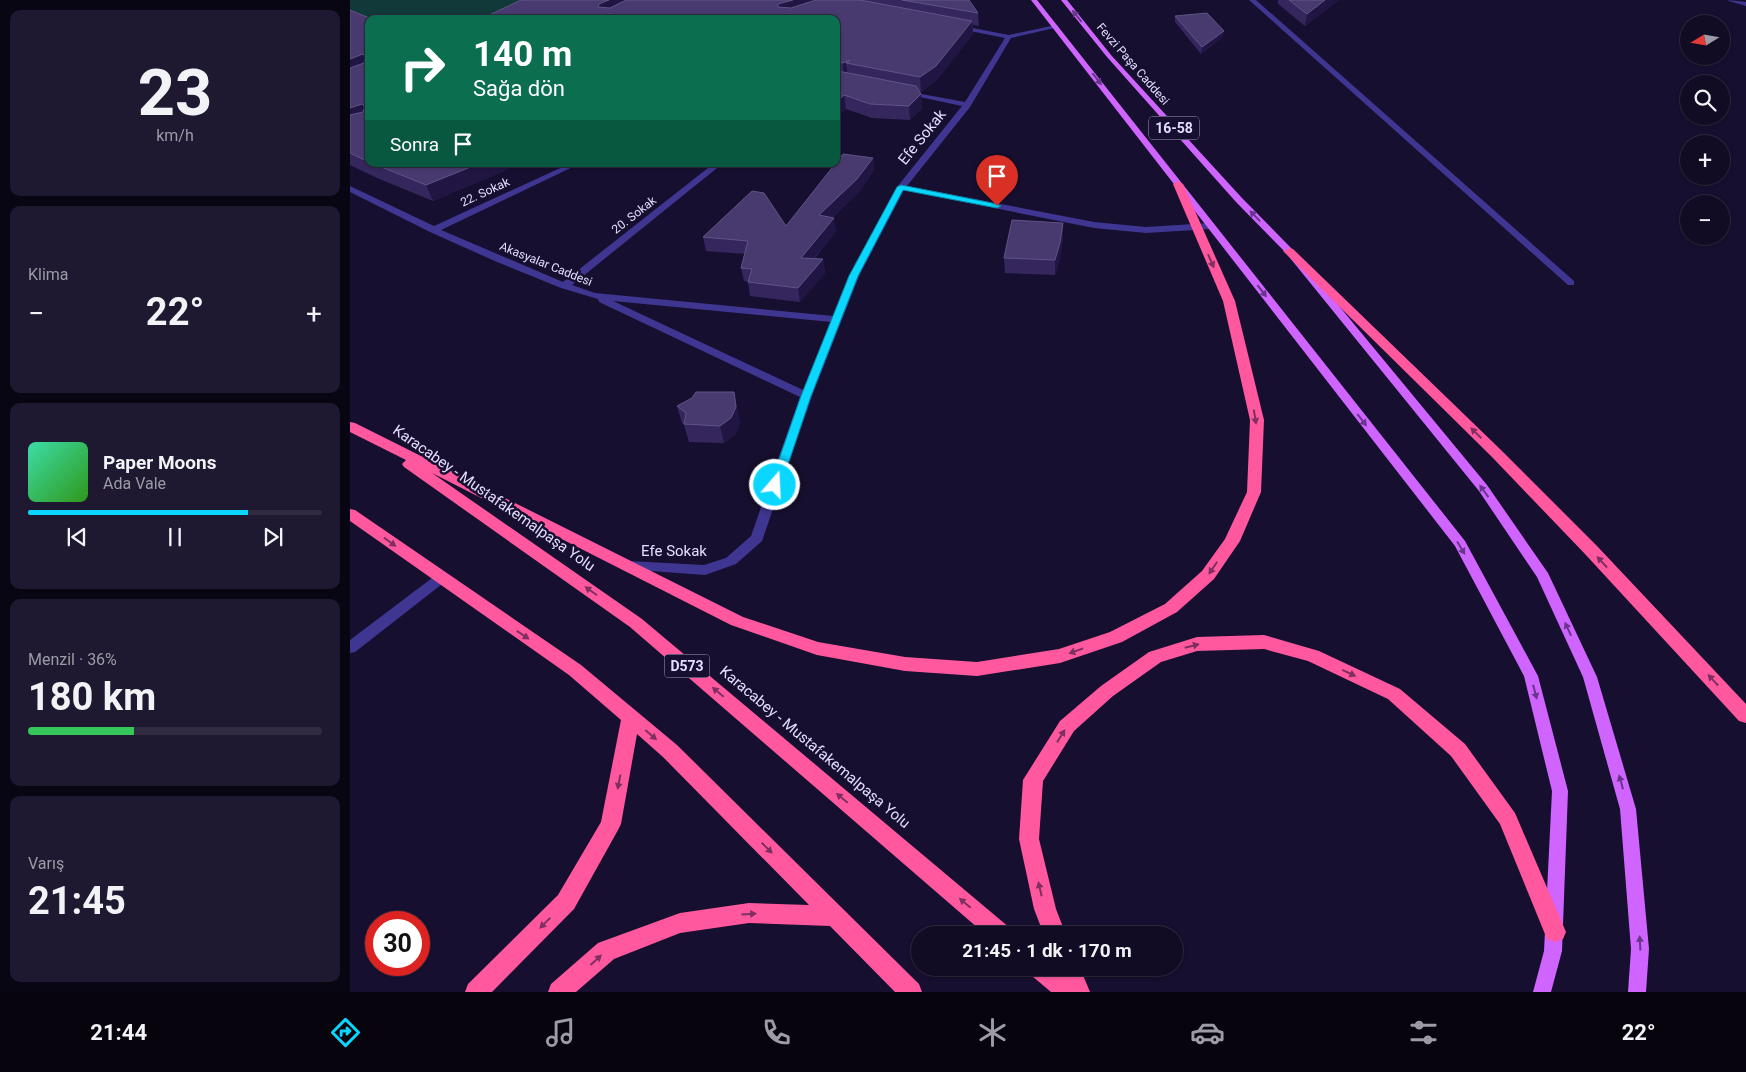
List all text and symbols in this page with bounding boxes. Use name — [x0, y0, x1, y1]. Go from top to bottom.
one-way arrow — [1072, 10, 1083, 23]
north arrow — [1680, 15, 1730, 65]
map controls — [1680, 15, 1730, 245]
street label: Fevzi Paşa Caddesi — [1094, 20, 1172, 108]
text: 140 m — [473, 34, 572, 75]
icon: right — [390, 35, 455, 100]
text: 23 — [138, 55, 212, 131]
one-way arrow — [1091, 73, 1102, 86]
button: search — [1680, 75, 1730, 125]
text: Sağa dön — [473, 76, 565, 101]
street label: Efe Sokak — [894, 105, 950, 168]
road number: 16-58 — [1149, 116, 1199, 140]
text: km/h — [156, 126, 194, 145]
icon: arrive — [449, 130, 477, 158]
text: Sonra — [390, 133, 439, 156]
button: + — [1680, 135, 1730, 185]
pin — [976, 155, 1018, 206]
icon: arrive — [983, 162, 1011, 190]
street label: 22. Sokak — [458, 174, 512, 209]
street label: 20. Sokak — [609, 193, 660, 237]
button: − — [1680, 195, 1730, 245]
one-way arrow — [1249, 210, 1261, 222]
street label: Akasyalar Caddesi — [498, 239, 594, 289]
one-way arrow — [1207, 254, 1215, 268]
text: Klima — [28, 265, 69, 284]
one-way arrow — [1256, 285, 1267, 298]
text: 22° — [146, 290, 204, 334]
text: − — [28, 297, 44, 330]
text: + — [306, 297, 322, 330]
one-way arrow — [1252, 409, 1260, 425]
one-way arrow — [1356, 413, 1367, 426]
street label: Karacabey - Mustafakemalpaşa Yolu — [389, 421, 599, 575]
one-way arrow — [1470, 427, 1482, 439]
text: Paper Moons — [103, 451, 216, 474]
position arrow — [748, 458, 800, 510]
text: Ada Vale — [103, 474, 166, 493]
one-way arrow — [1479, 484, 1489, 498]
icon: previous — [63, 523, 91, 551]
icon: pause — [161, 523, 189, 551]
icon: next — [259, 523, 287, 551]
one-way arrow — [383, 537, 397, 547]
one-way arrow — [1457, 541, 1466, 554]
street label: Efe Sokak — [641, 542, 707, 560]
one-way arrow — [1596, 556, 1608, 568]
one-way arrow — [1208, 561, 1218, 575]
one-way arrow — [584, 586, 598, 596]
one-way arrow — [1564, 622, 1572, 636]
one-way arrow — [516, 630, 530, 639]
one-way arrow — [1185, 641, 1200, 649]
one-way arrow — [1068, 647, 1083, 655]
text: Menzil · 36% — [28, 650, 117, 669]
road number: D573 — [664, 654, 710, 678]
street label: Karacabey - Mustafakemalpaşa Yolu — [716, 662, 914, 832]
one-way arrow — [1342, 669, 1356, 677]
text: 180 km — [28, 675, 156, 719]
one-way arrow — [1707, 675, 1719, 687]
one-way arrow — [1531, 685, 1539, 700]
one-way arrow — [712, 687, 725, 698]
one-way arrow — [644, 729, 657, 740]
one-way arrow — [1056, 729, 1066, 743]
one-way arrow — [614, 775, 622, 791]
one-way arrow — [1616, 775, 1624, 790]
one-way arrow — [836, 792, 848, 804]
one-way arrow — [761, 842, 773, 854]
text: Varış — [28, 854, 64, 873]
text: 21:45 — [28, 879, 126, 923]
one-way arrow — [1036, 881, 1044, 896]
one-way arrow — [959, 898, 972, 909]
one-way arrow — [742, 909, 758, 917]
speed limit sign: 30 — [365, 911, 430, 976]
one-way arrow — [539, 917, 551, 929]
one-way arrow — [1635, 935, 1643, 951]
text: 21:45 · 1 dk · 170 m — [962, 939, 1132, 962]
one-way arrow — [589, 954, 602, 965]
icon: directions — [328, 1015, 363, 1050]
icon: music — [543, 1015, 578, 1050]
icon: phone — [759, 1015, 794, 1050]
icon: climate — [975, 1015, 1010, 1050]
icon: car — [1190, 1015, 1225, 1050]
icon: filters — [1406, 1015, 1441, 1050]
text: 21:44 — [90, 1020, 147, 1045]
text: 22° — [1622, 1020, 1656, 1045]

